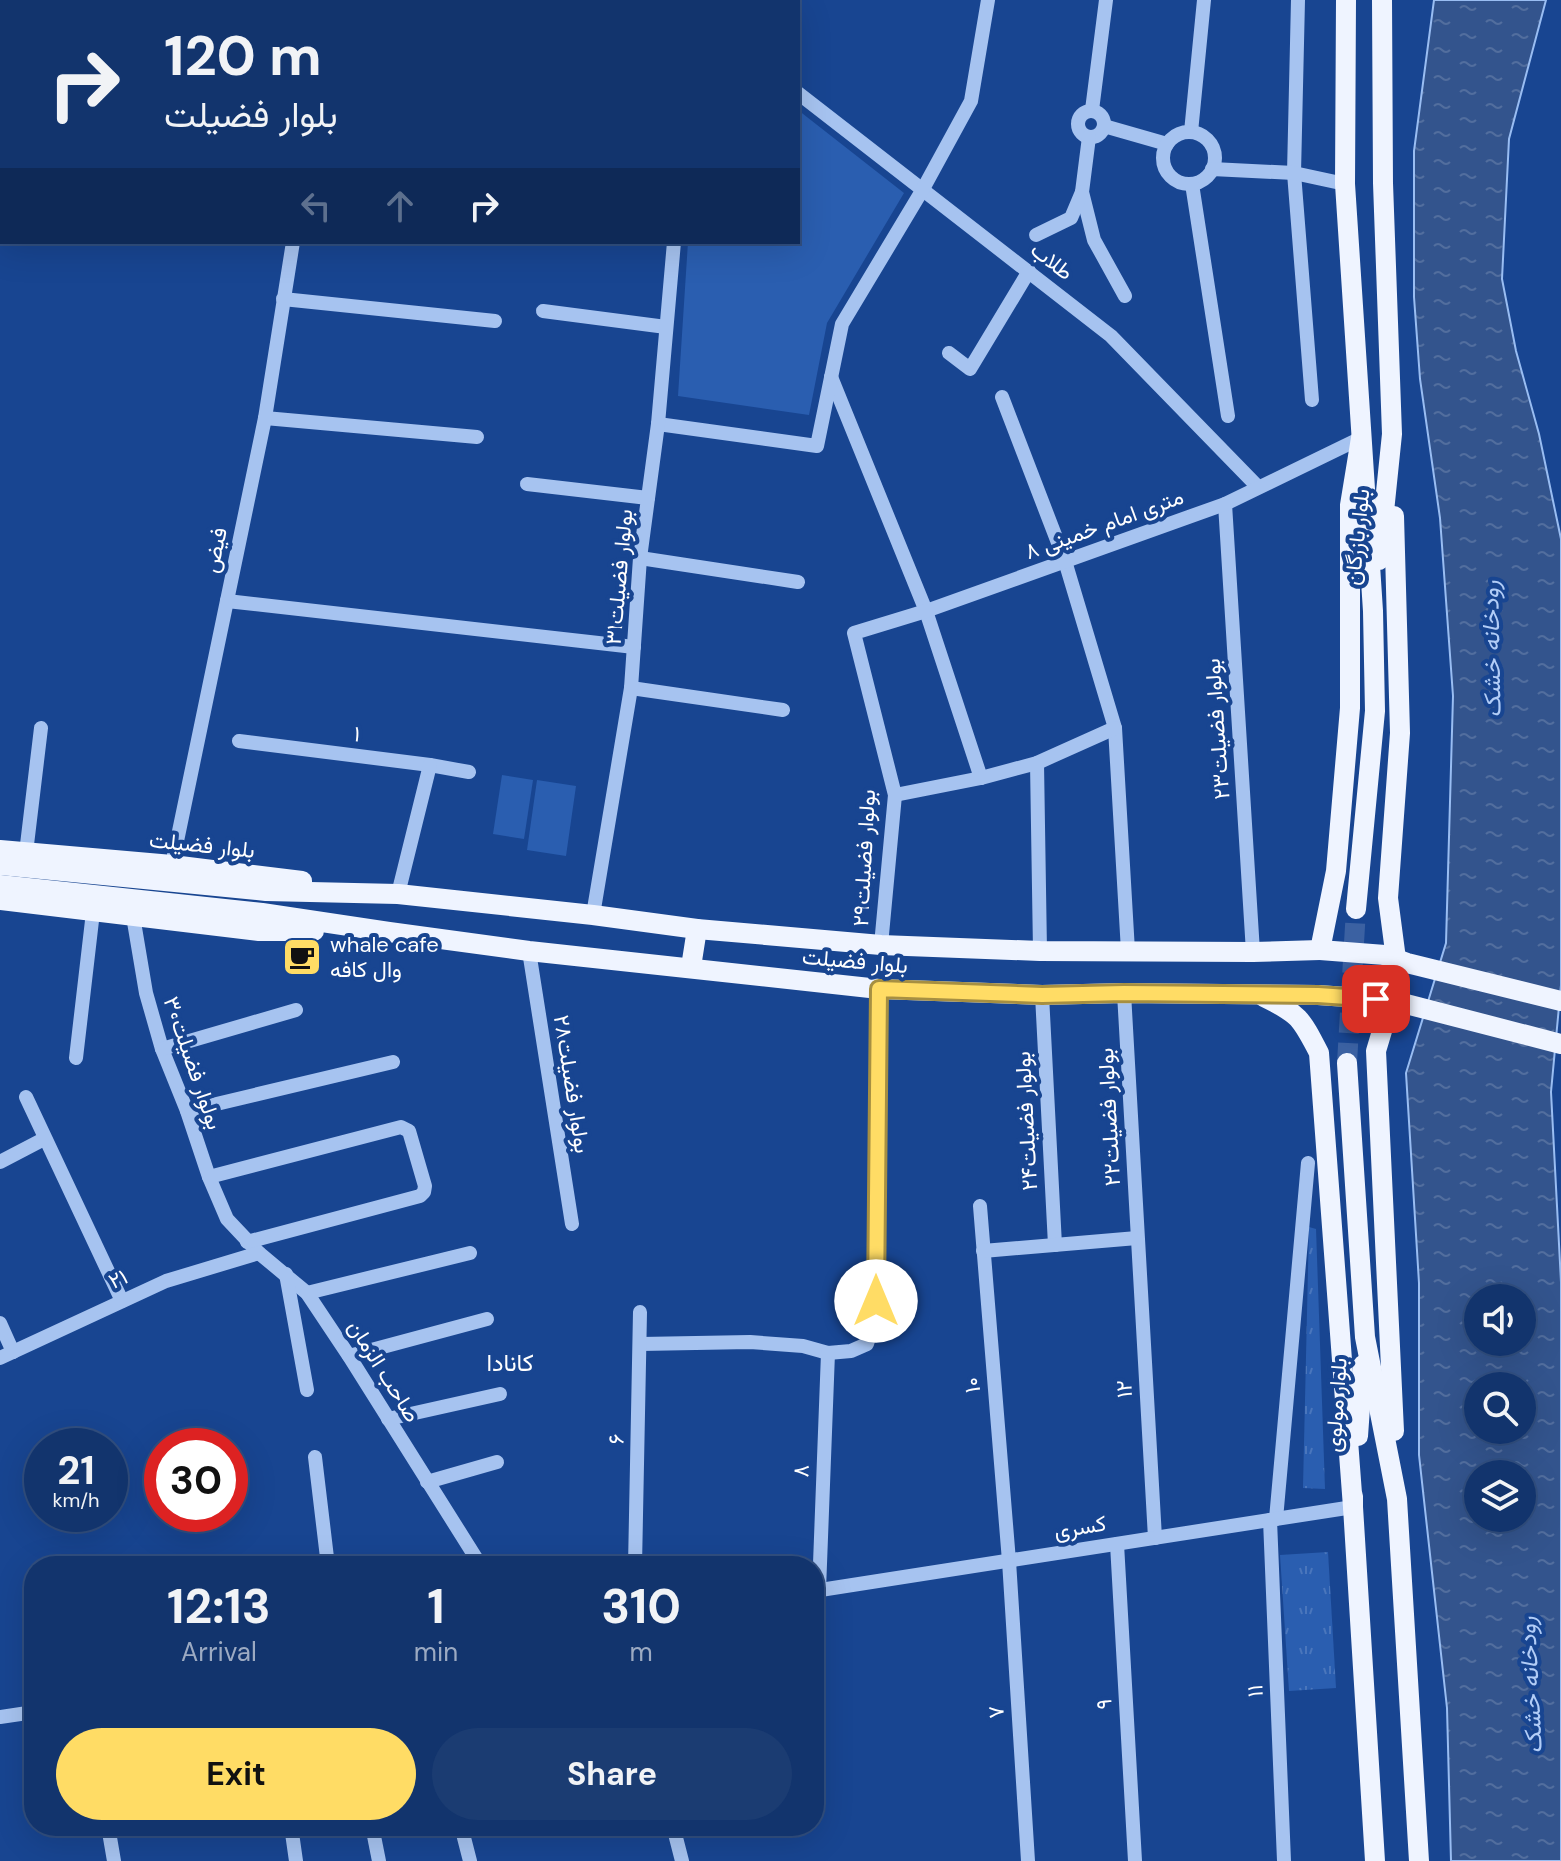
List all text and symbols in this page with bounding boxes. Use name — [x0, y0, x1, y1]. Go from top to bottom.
text: 120 m — [164, 19, 322, 92]
icon: right — [32, 32, 136, 136]
text: بلوار فضیلت — [164, 91, 338, 138]
icon: left — [294, 184, 338, 228]
icon: ahead — [378, 184, 422, 228]
icon: right — [462, 184, 506, 228]
street label: طلاب — [1025, 235, 1079, 287]
street label: ۸ متری امام خمینی — [1021, 482, 1187, 566]
street label: بلوار بازرگان — [1338, 487, 1376, 587]
street label: بولوار فضیلت۳۱ — [599, 508, 639, 646]
street label: فیض — [196, 524, 234, 576]
water label: رودخانه خشک — [1474, 580, 1508, 718]
street label: بولوار فضیلت۲۳ — [1198, 658, 1236, 800]
street label: ۱ — [352, 719, 362, 749]
street label: بولوار فضیلت۲۹ — [846, 789, 882, 927]
street label: بلوار فضیلت — [148, 825, 256, 865]
place label: whale cafe وال کافه — [330, 930, 439, 984]
cafe icon: whale cafe وال کافه — [281, 936, 323, 978]
street label: بلوار فضیلت — [801, 942, 909, 980]
pin — [1342, 965, 1410, 1033]
icon: arrive — [1354, 977, 1398, 1021]
street label: بولوار فضیلت۳۰ — [157, 993, 229, 1133]
street label: بولوار فضیلت۲۸ — [547, 1013, 597, 1155]
street label: بولوار فضیلت۲۲ — [1091, 1047, 1127, 1187]
street label: بولوار فضیلت۲۴ — [1008, 1051, 1044, 1191]
position arrow — [834, 1259, 918, 1343]
street label: ۲۱ — [104, 1262, 132, 1296]
map controls — [1464, 1284, 1536, 1532]
button: sound — [1464, 1284, 1536, 1356]
street label: صاحب الزمان — [341, 1314, 427, 1428]
district label: کانادا — [486, 1347, 534, 1378]
street label: بلوار مولوی — [1318, 1357, 1354, 1453]
button: search — [1464, 1372, 1536, 1444]
street label: ۱۰ — [957, 1376, 987, 1394]
street label: ۱۲ — [1109, 1379, 1139, 1399]
speed limit sign: 30 — [144, 1428, 248, 1532]
street label: ۶ — [601, 1433, 631, 1445]
text: 21 — [57, 1444, 95, 1496]
button: layers — [1464, 1460, 1536, 1532]
street label: ۸ — [786, 1464, 816, 1478]
text: km/h — [52, 1487, 100, 1513]
street label: کسری — [1052, 1509, 1108, 1545]
text: 12:13 — [167, 1575, 271, 1638]
text: 1 — [427, 1575, 445, 1638]
text: 310 — [601, 1575, 681, 1638]
water label: رودخانه خشک — [1511, 1616, 1549, 1754]
text: Arrival — [181, 1635, 257, 1669]
text: min — [414, 1635, 458, 1669]
text: m — [629, 1635, 653, 1669]
street label: ۱۱ — [1240, 1684, 1270, 1698]
street label: ۹ — [1089, 1698, 1119, 1710]
street label: ۷ — [981, 1704, 1011, 1719]
button: Exit — [56, 1728, 416, 1820]
button: Share — [432, 1728, 792, 1820]

